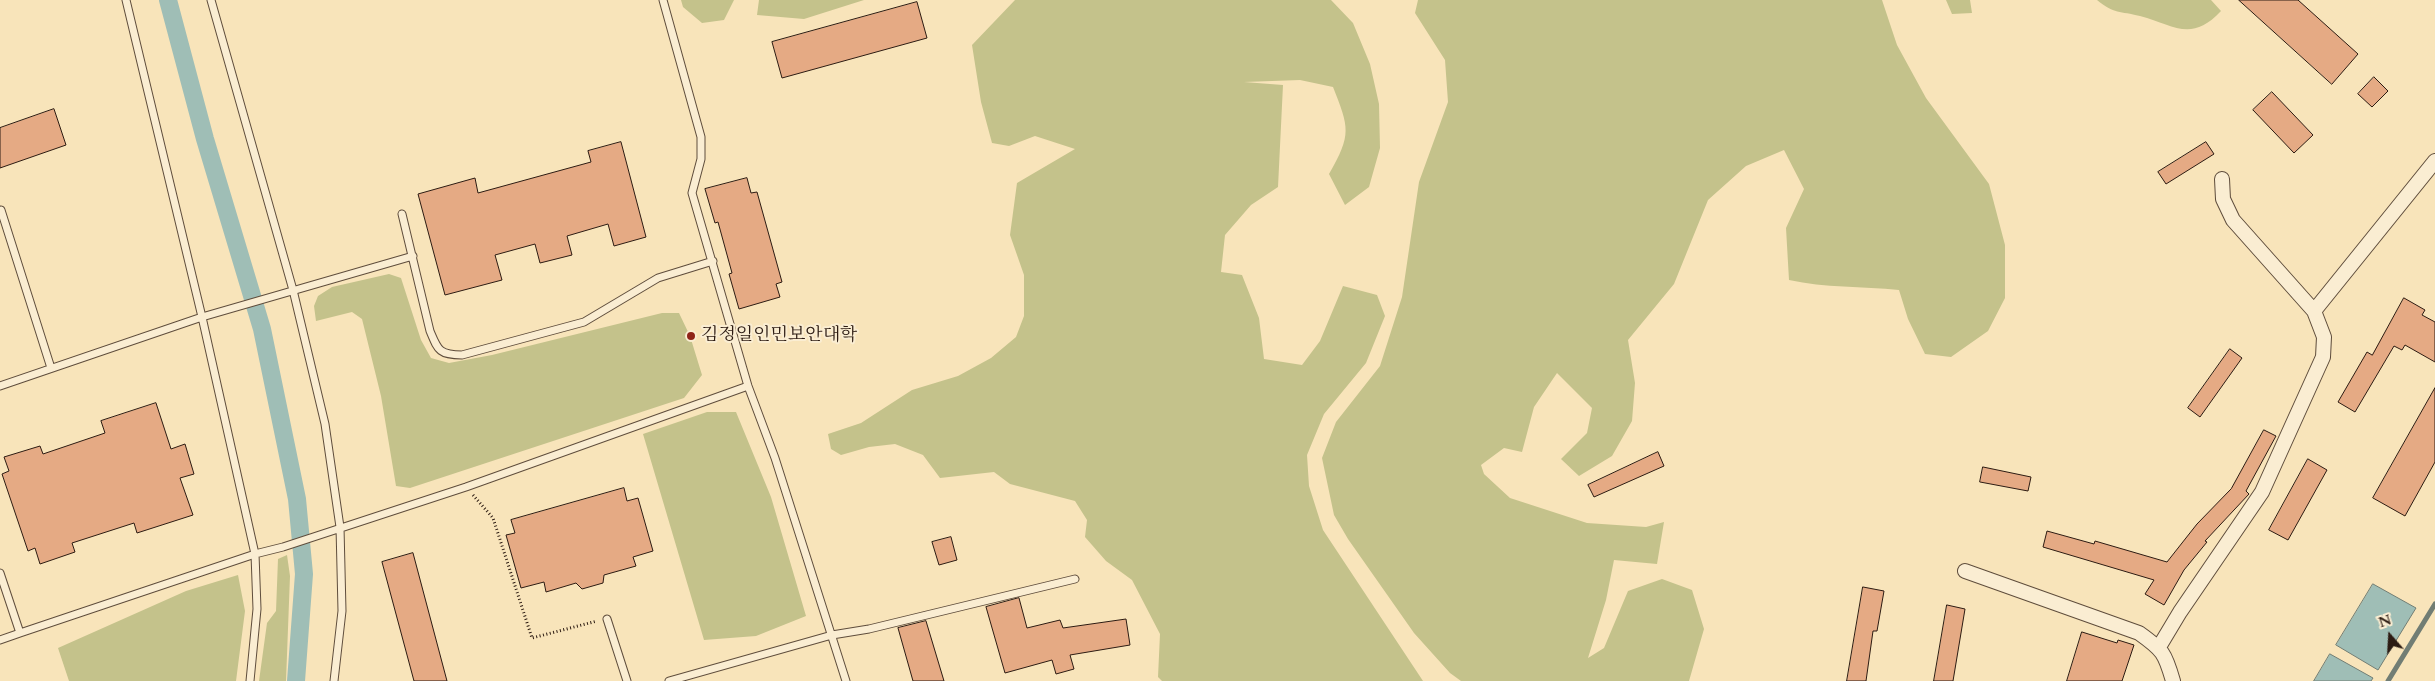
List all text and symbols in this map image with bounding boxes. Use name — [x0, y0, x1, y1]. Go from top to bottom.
place label: 김정일인민보안대학 — [701, 325, 857, 347]
marker: 김정일인민보안대학 — [685, 330, 697, 342]
text: N — [2376, 610, 2394, 632]
north arrow — [2365, 611, 2415, 661]

